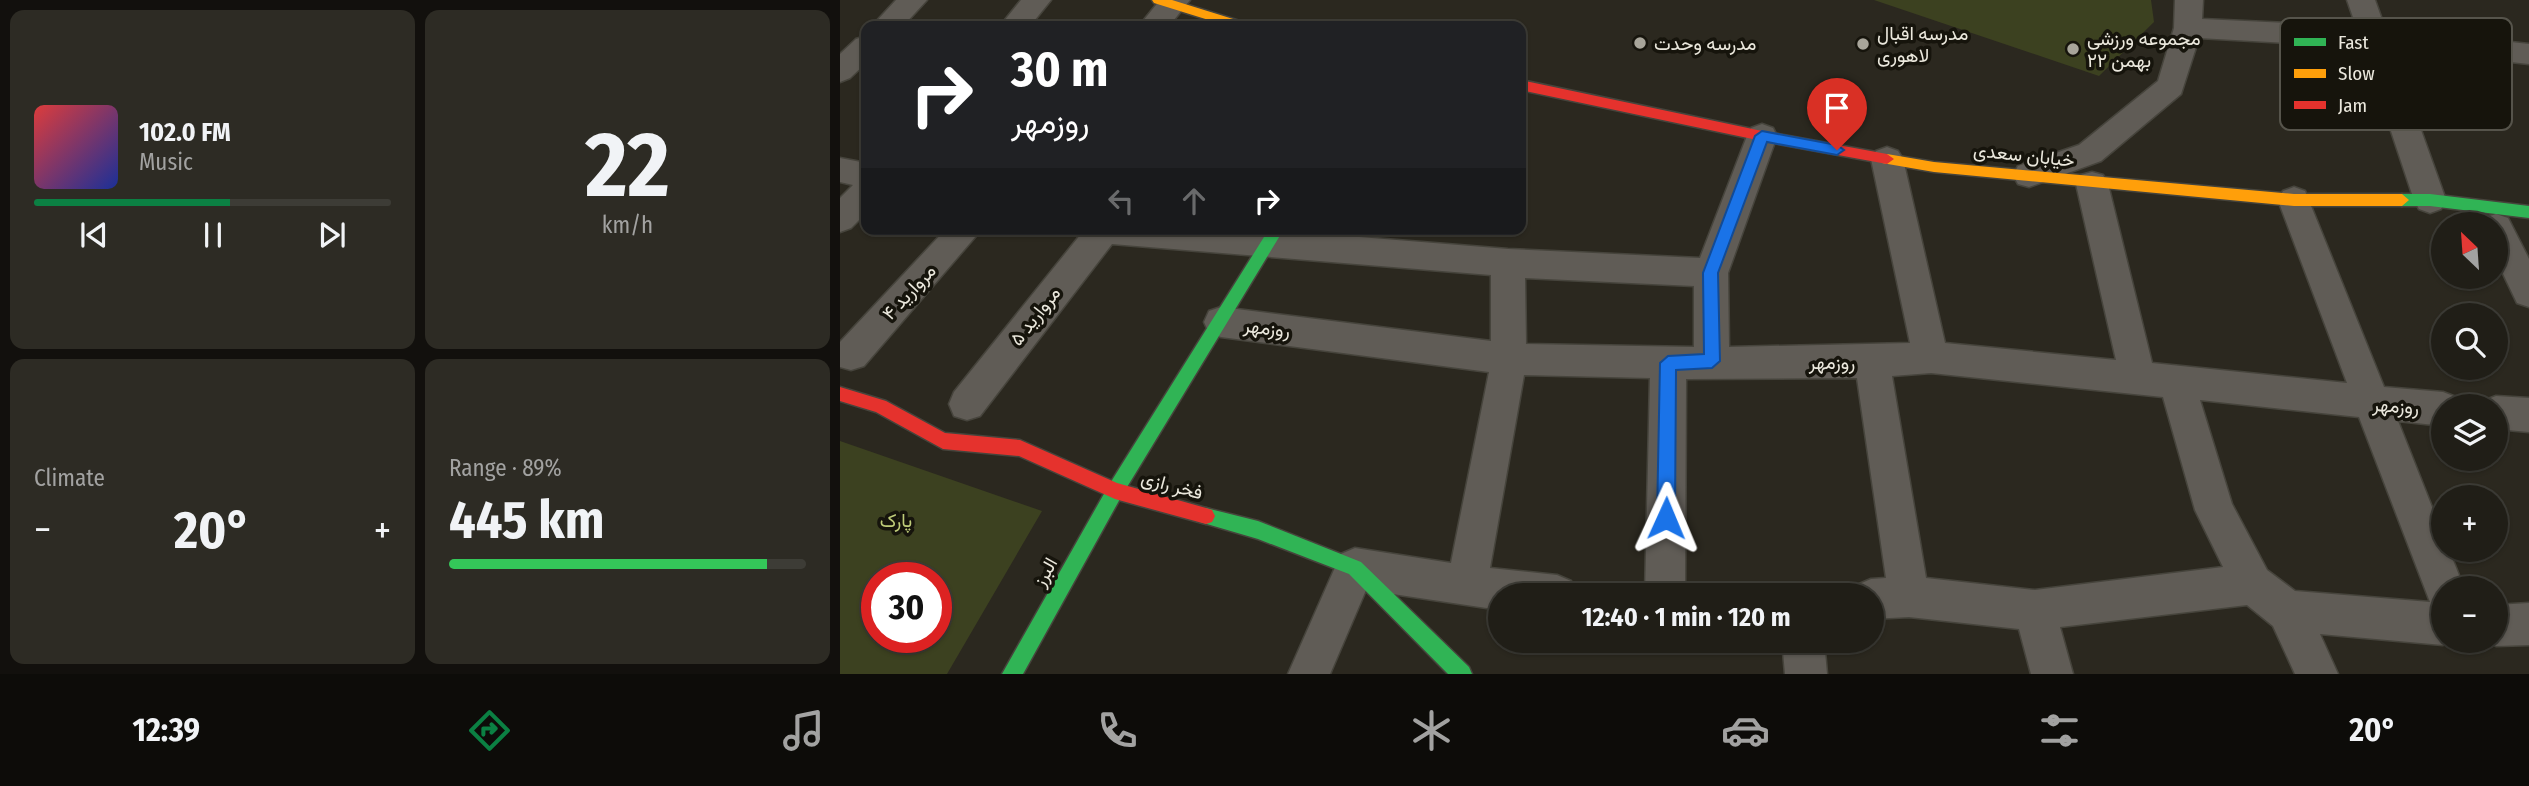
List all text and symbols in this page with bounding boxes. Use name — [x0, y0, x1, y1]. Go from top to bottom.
legend — [2280, 18, 2512, 130]
place label: مدرسه اقبال لاهوری — [1877, 22, 1968, 67]
place label: مجموعه ورزشی ۲۲ بهمن — [2087, 27, 2201, 72]
text: Fast — [2338, 31, 2369, 54]
place label: مدرسه وحدت — [1654, 32, 1756, 55]
marker: مدرسه وحدت — [1632, 35, 1648, 51]
marker: مدرسه اقبال لاهوری — [1855, 36, 1871, 52]
text: 30 m — [1011, 40, 1109, 99]
marker: مجموعه ورزشی ۲۲ بهمن — [2065, 41, 2081, 57]
icon: right — [896, 49, 987, 140]
text: Slow — [2338, 62, 2375, 85]
pin — [1807, 78, 1867, 150]
icon: arrive — [1818, 89, 1856, 127]
text: Jam — [2338, 94, 2367, 117]
text: روزمهر — [1011, 103, 1090, 141]
text: 22 — [585, 111, 670, 220]
text: 102.0 FM — [139, 117, 231, 148]
street label: خیابان سعدی — [1972, 138, 2076, 172]
text: Music — [139, 148, 193, 176]
icon: left — [1102, 182, 1140, 220]
icon: ahead — [1175, 182, 1213, 220]
icon: right — [1248, 182, 1286, 220]
text: km/h — [602, 211, 653, 239]
north arrow — [2431, 212, 2508, 289]
map controls — [2431, 212, 2508, 653]
icon: previous — [75, 216, 113, 254]
icon: pause — [194, 216, 232, 254]
icon: next — [313, 216, 351, 254]
street label: مروارید ۴ — [877, 259, 941, 325]
street label: مروارید ۵ — [1005, 282, 1065, 350]
button: search — [2431, 303, 2508, 380]
street label: روزمهر — [1241, 314, 1292, 342]
street label: روزمهر — [1808, 351, 1855, 374]
street label: روزمهر — [2371, 393, 2420, 419]
button: layers — [2431, 394, 2508, 471]
text: Range · 89% — [449, 454, 562, 482]
text: Climate — [34, 464, 105, 492]
street label: فخر رازی — [1139, 466, 1205, 504]
position arrow — [1629, 481, 1703, 555]
button: + — [2431, 485, 2508, 562]
text: 445 km — [449, 489, 604, 552]
text: 20° — [174, 499, 251, 562]
text: − — [34, 507, 51, 553]
text: + — [374, 507, 391, 553]
park label: پارک — [880, 509, 912, 534]
street label: البرز — [1027, 553, 1062, 592]
speed limit sign: 30 — [861, 562, 952, 653]
button: − — [2431, 576, 2508, 653]
text: 12:40 · 1 min · 120 m — [1581, 602, 1791, 633]
icon: directions — [465, 706, 514, 755]
icon: music — [779, 706, 828, 755]
icon: phone — [1093, 706, 1142, 755]
icon: climate — [1407, 706, 1456, 755]
icon: car — [1721, 706, 1770, 755]
icon: filters — [2035, 706, 2084, 755]
text: 12:39 — [133, 711, 200, 749]
text: 20° — [2349, 711, 2396, 749]

